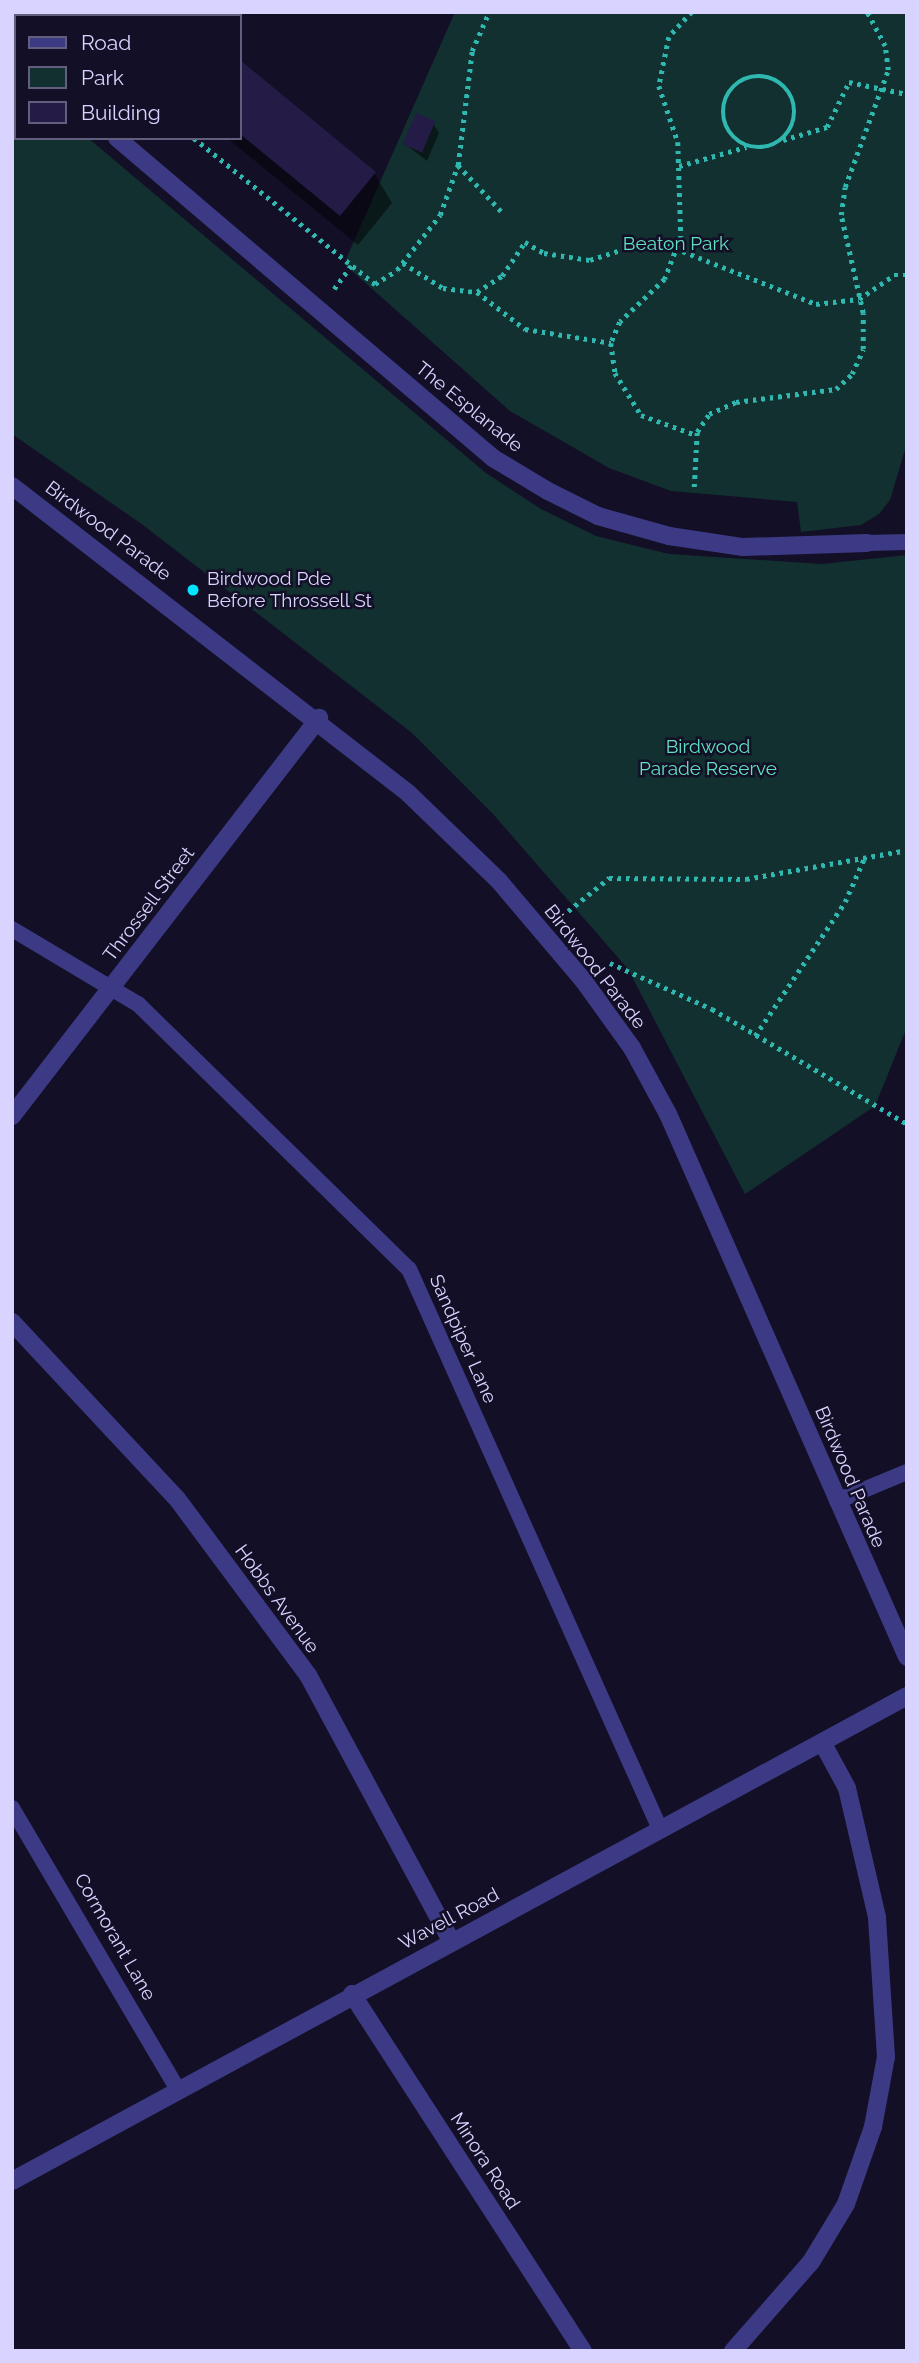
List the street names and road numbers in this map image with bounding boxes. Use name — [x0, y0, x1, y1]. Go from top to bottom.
street label: The Esplanade — [411, 357, 527, 457]
street label: Birdwood Parade — [41, 476, 175, 586]
street label: Throssell Street — [98, 842, 200, 966]
street label: Birdwood Parade — [539, 900, 651, 1034]
street label: Sandpiper Lane — [424, 1271, 502, 1407]
street label: Birdwood Parade — [810, 1403, 890, 1551]
street label: Hobbs Avenue — [230, 1540, 324, 1658]
street label: Cormorant Lane — [69, 1870, 161, 2004]
street label: Wavell Road — [395, 1883, 503, 1955]
street label: Minora Road — [445, 2108, 525, 2214]

